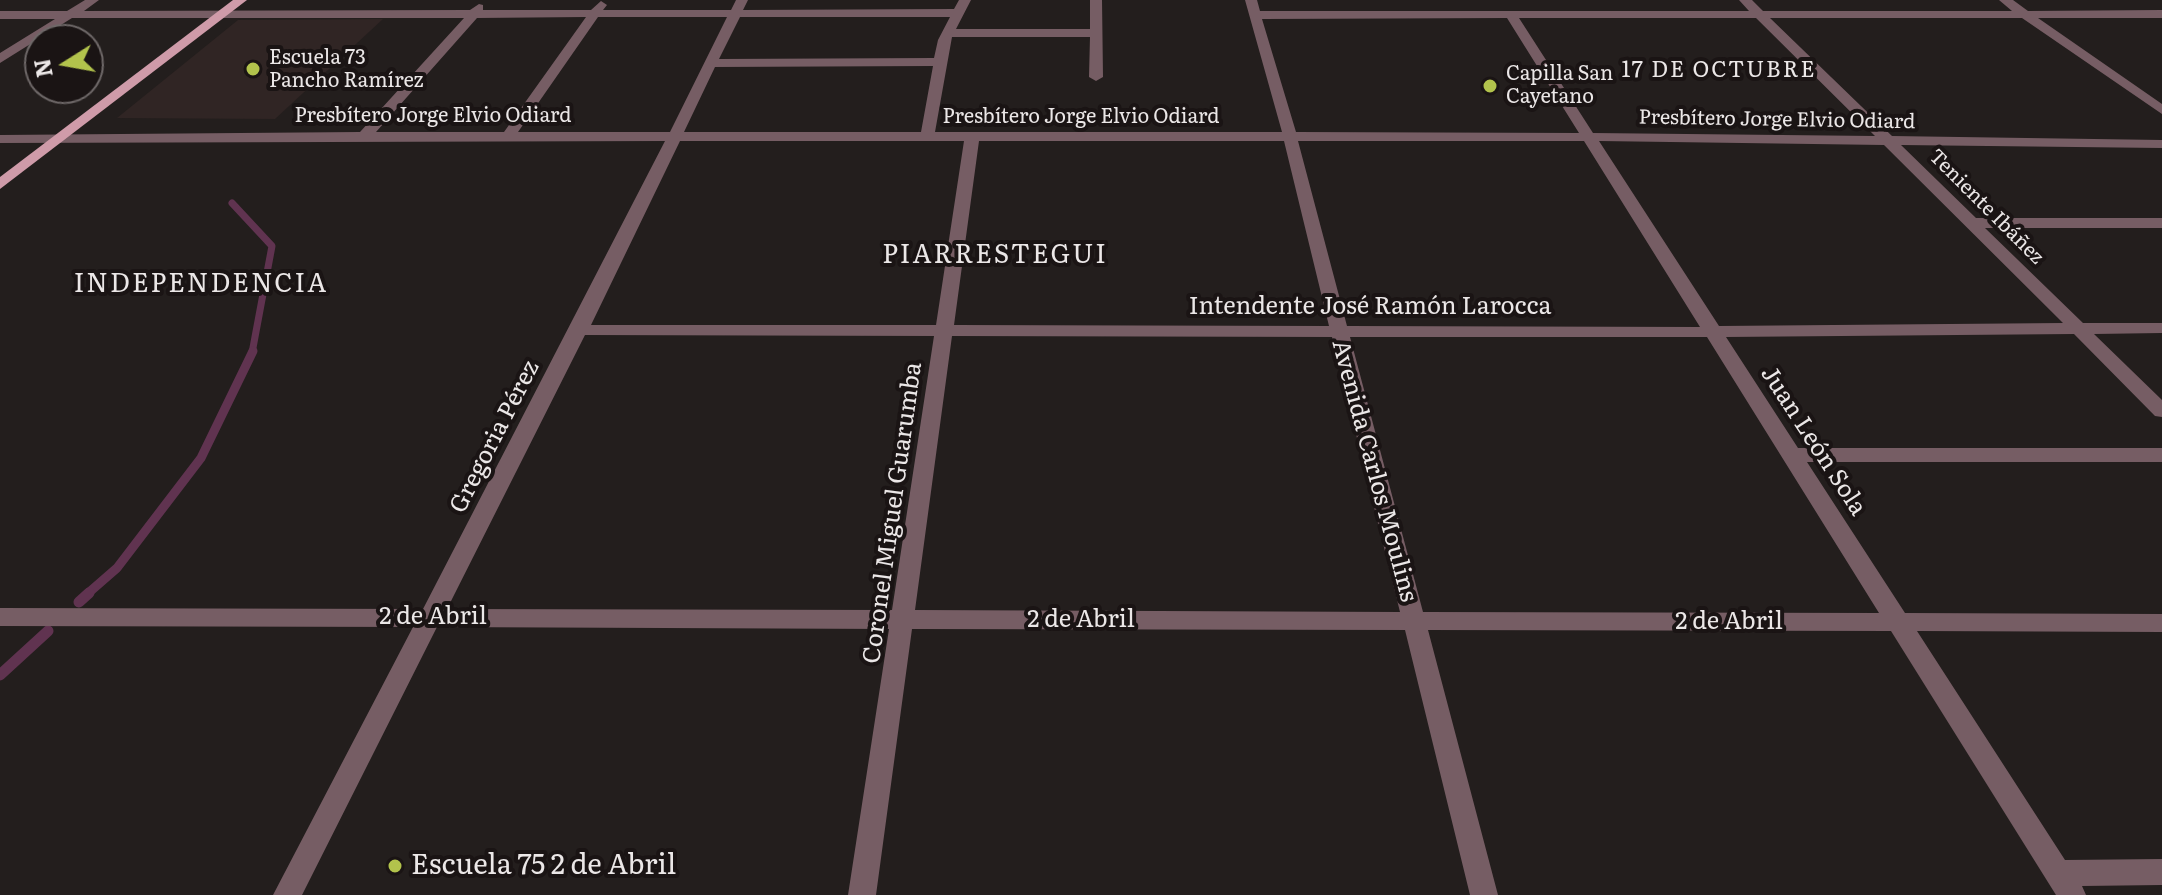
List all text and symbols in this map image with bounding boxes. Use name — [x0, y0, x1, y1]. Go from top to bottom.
north arrow — [24, 24, 104, 104]
place label: Escuela 73 Pancho Ramírez — [269, 46, 424, 93]
text: N — [24, 56, 60, 81]
district label: 17 DE OCTUBRE — [1621, 58, 1817, 84]
marker: Escuela 73 Pancho Ramírez — [244, 60, 262, 78]
place label: Capilla San Cayetano — [1506, 62, 1613, 109]
marker: Capilla San Cayetano — [1481, 77, 1499, 95]
street label: Presbítero Jorge Elvio Odiard — [295, 104, 571, 128]
street label: Presbítero Jorge Elvio Odiard — [943, 105, 1219, 129]
street label: Presbítero Jorge Elvio Odiard — [1638, 106, 1916, 134]
street label: Teniente Ibáñez — [1924, 145, 2048, 269]
district label: PIARRESTEGUI — [882, 239, 1108, 271]
district label: INDEPENDENCIA — [74, 268, 328, 300]
street label: Intendente José Ramón Larocca — [1189, 293, 1551, 321]
street label: Avenida Carlos Moulins — [1325, 337, 1423, 605]
street label: Gregoria Pérez — [444, 356, 546, 518]
street label: Coronel Miguel Guarumba — [858, 360, 928, 666]
street label: Juan León Sola — [1754, 361, 1872, 521]
street label: 2 de Abril — [379, 603, 487, 631]
street label: 2 de Abril — [1027, 606, 1135, 634]
street label: 2 de Abril — [1675, 608, 1783, 636]
place label: Escuela 75 2 de Abril — [411, 849, 676, 883]
marker: Escuela 75 2 de Abril — [386, 857, 404, 875]

